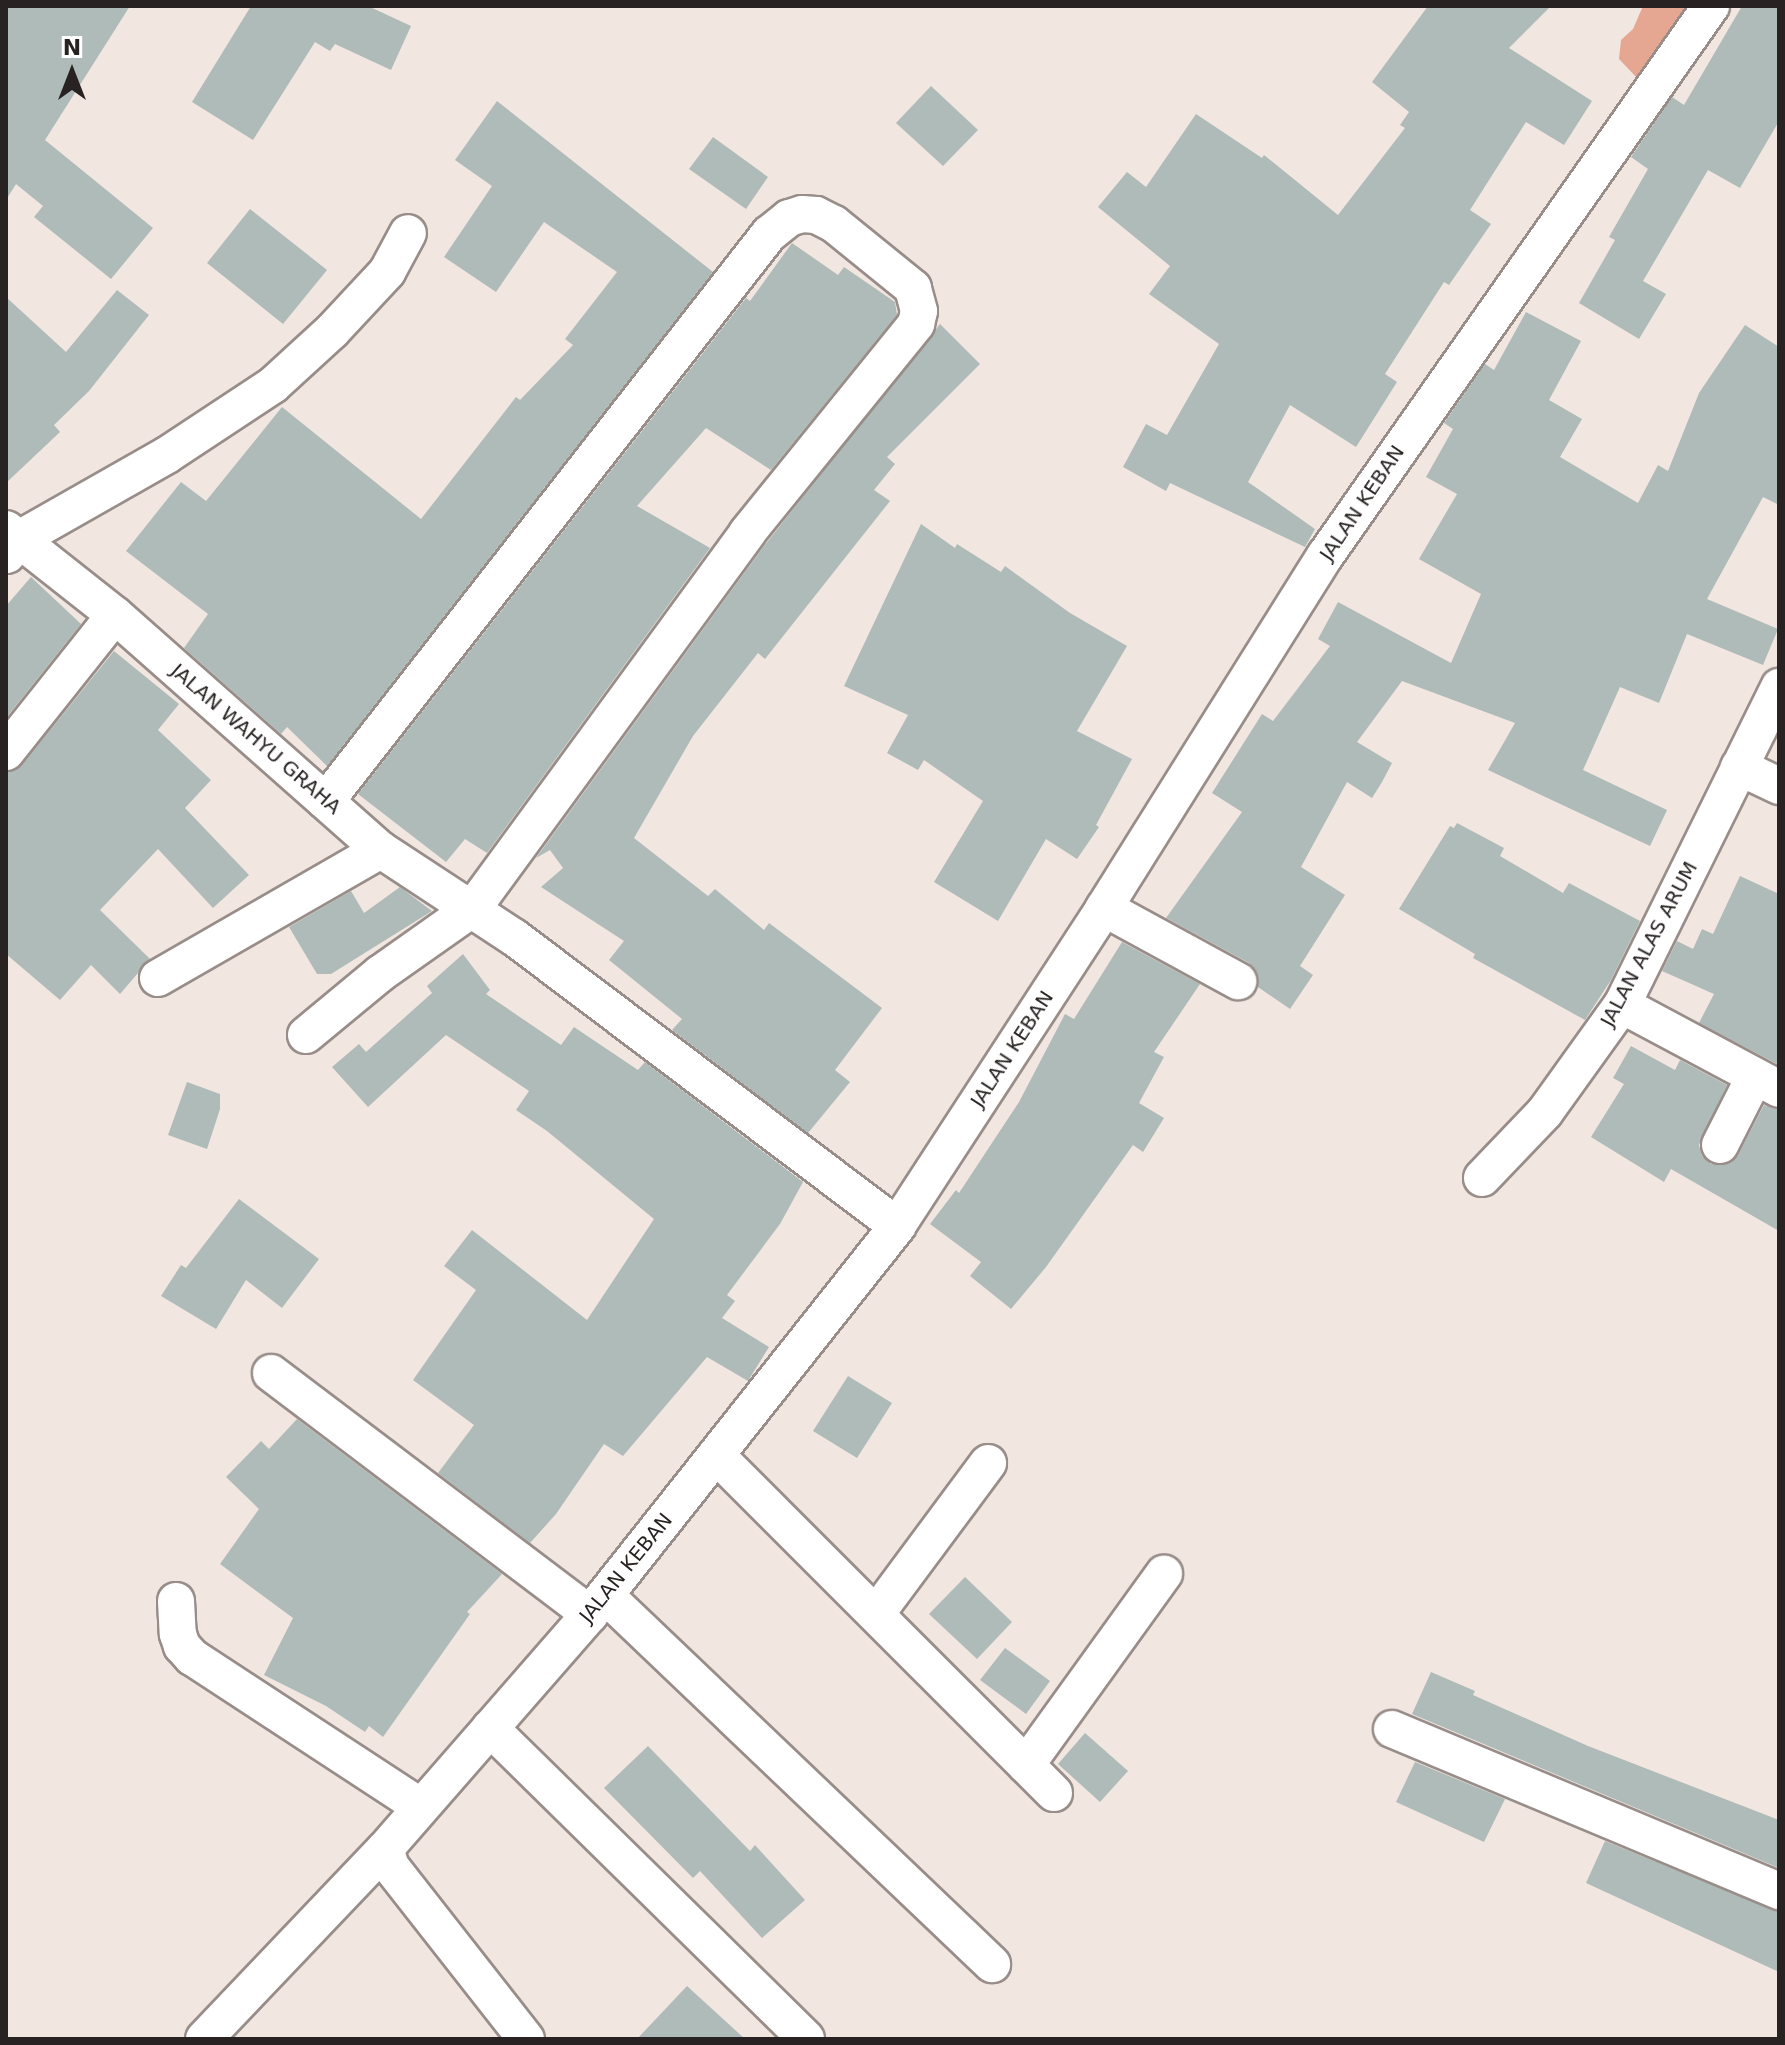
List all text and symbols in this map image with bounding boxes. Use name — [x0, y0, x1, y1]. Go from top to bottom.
north arrow — [32, 32, 112, 112]
text: N — [63, 35, 81, 60]
street label: JALAN KEBAN — [1315, 441, 1409, 565]
street label: JALAN WAHYU GRAHA — [166, 659, 346, 819]
street label: JALAN ALAS ARUM — [1595, 857, 1703, 1031]
street label: JALAN KEBAN — [965, 986, 1059, 1112]
street label: JALAN KEBAN — [575, 1508, 677, 1628]

